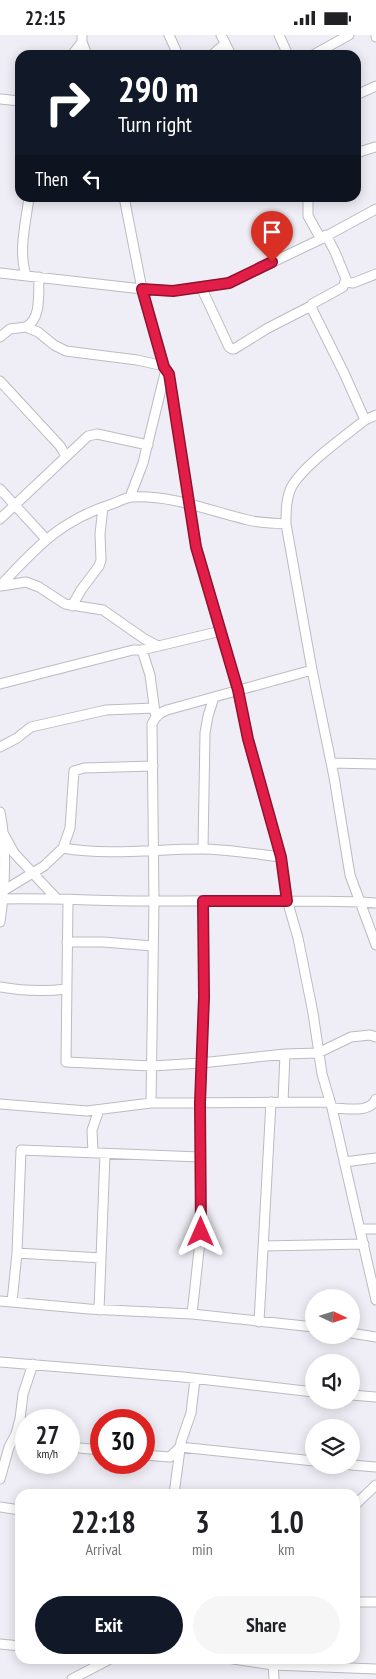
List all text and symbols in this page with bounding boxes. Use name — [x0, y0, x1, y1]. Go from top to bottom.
text: 22:15 — [25, 6, 66, 30]
text: 290 m — [118, 66, 199, 112]
icon: right — [35, 70, 100, 135]
text: Turn right — [118, 110, 192, 138]
icon: left — [78, 165, 106, 193]
text: Then — [35, 167, 68, 191]
pin — [251, 211, 293, 262]
icon: arrive — [258, 218, 286, 246]
position arrow — [174, 1205, 226, 1257]
north arrow — [305, 1289, 360, 1344]
map controls — [305, 1289, 360, 1474]
button: sound — [305, 1354, 360, 1409]
speed limit sign: 30 — [90, 1409, 155, 1474]
text: 27 — [36, 1419, 59, 1451]
button: layers — [305, 1419, 360, 1474]
text: km/h — [37, 1446, 58, 1461]
text: 22:18 — [71, 1502, 136, 1541]
text: 3 — [195, 1502, 210, 1541]
text: 1.0 — [269, 1502, 304, 1541]
text: Arrival — [85, 1539, 122, 1559]
text: min — [192, 1539, 213, 1559]
text: km — [278, 1539, 295, 1559]
button: Exit — [35, 1596, 183, 1654]
button: Share — [193, 1596, 340, 1654]

